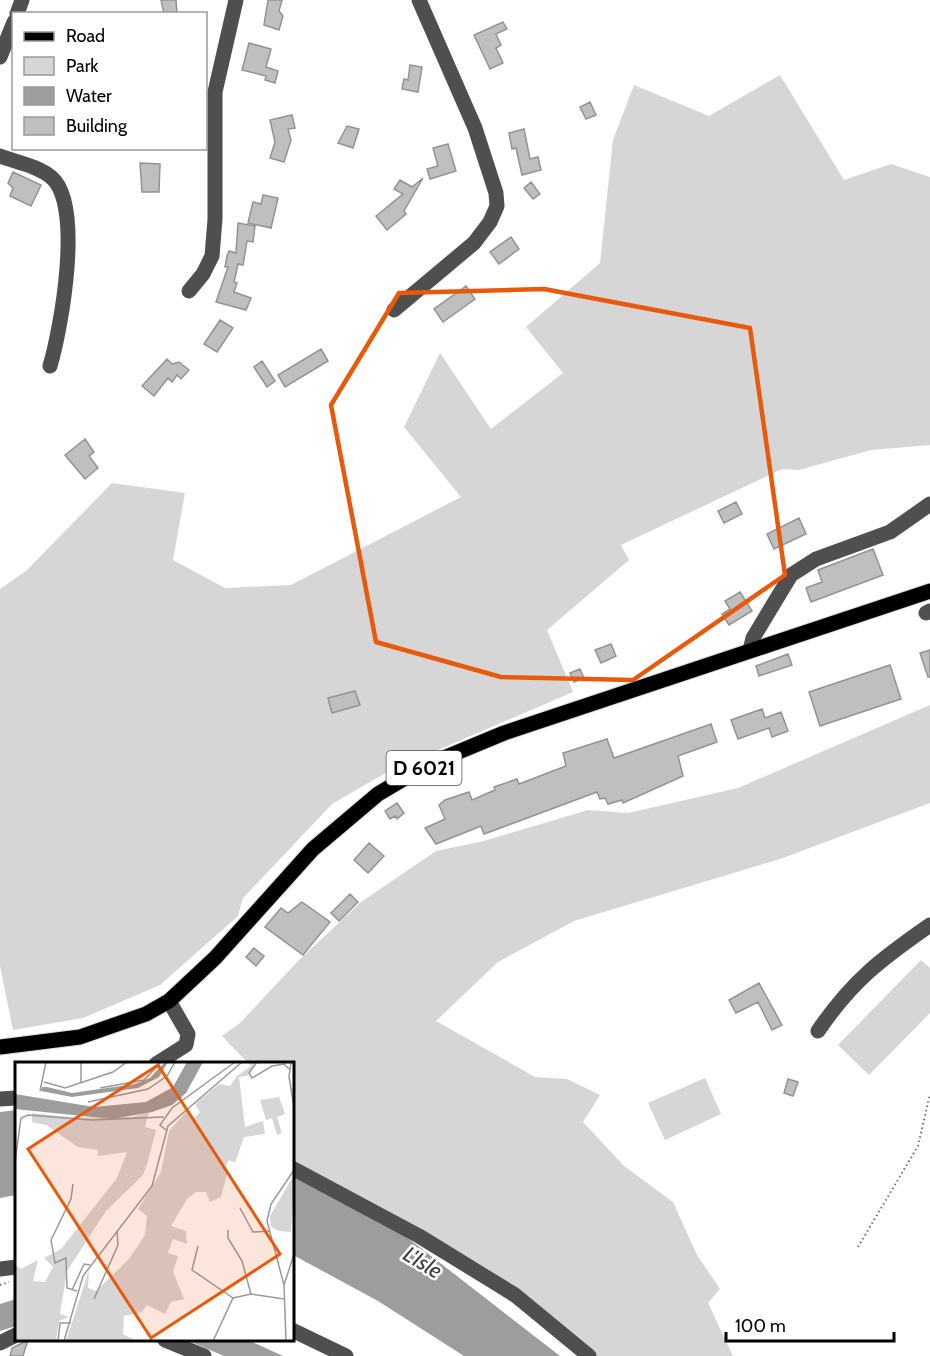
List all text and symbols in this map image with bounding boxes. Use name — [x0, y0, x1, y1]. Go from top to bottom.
legend — [12, 12, 207, 150]
text: Road — [66, 25, 105, 47]
text: Park — [66, 55, 99, 77]
text: Water — [66, 85, 112, 107]
text: Building — [66, 115, 128, 137]
road number: D 6021 — [386, 751, 462, 785]
inset map — [15, 1062, 294, 1341]
water label: L'Isle — [398, 1240, 447, 1284]
scale bar — [726, 1305, 894, 1343]
text: 100 m — [735, 1315, 786, 1337]

